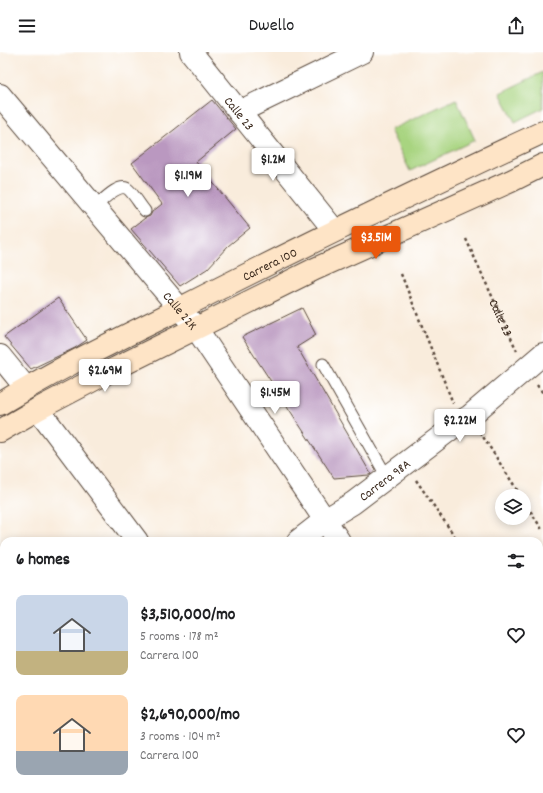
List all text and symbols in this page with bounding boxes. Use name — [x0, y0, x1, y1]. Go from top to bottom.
text: Dwello — [249, 14, 294, 39]
icon: menu — [16, 15, 38, 37]
icon: share — [505, 15, 527, 37]
street label: Calle 23 — [218, 93, 258, 136]
pin: $1.2M — [245, 148, 301, 182]
text: $1.2M — [261, 151, 285, 170]
pin: $1.19M — [155, 164, 221, 198]
text: $1.19M — [174, 167, 202, 186]
pin: $3.51M — [343, 226, 409, 260]
text: $3.51M — [360, 229, 392, 248]
street label: Carrera 100 — [240, 244, 301, 287]
street label: Calle 22K — [157, 288, 201, 335]
street label: Calle 23 — [483, 297, 516, 340]
pin: $2.69M — [72, 359, 138, 393]
text: $2.69M — [88, 362, 122, 381]
pin: $1.45M — [242, 381, 308, 415]
text: $1.45M — [260, 384, 290, 403]
pin: $2.22M — [427, 409, 493, 443]
text: $2.22M — [443, 412, 477, 431]
street label: Carrera 98A — [356, 456, 415, 507]
map controls — [495, 489, 531, 525]
button: layers — [495, 489, 531, 525]
text: 6 homes — [16, 549, 70, 573]
icon: filters — [505, 550, 527, 572]
text: $3,510,000/mo — [140, 604, 235, 628]
icon: home — [48, 611, 96, 659]
icon: heart — [505, 624, 527, 646]
text: 5 rooms · 178 m² — [140, 628, 218, 647]
text: Carrera 100 — [140, 647, 199, 666]
text: $2,690,000/mo — [140, 704, 240, 728]
icon: home — [48, 711, 96, 759]
icon: heart — [505, 724, 527, 746]
text: 3 rooms · 104 m² — [140, 728, 220, 747]
text: Carrera 100 — [140, 747, 199, 766]

